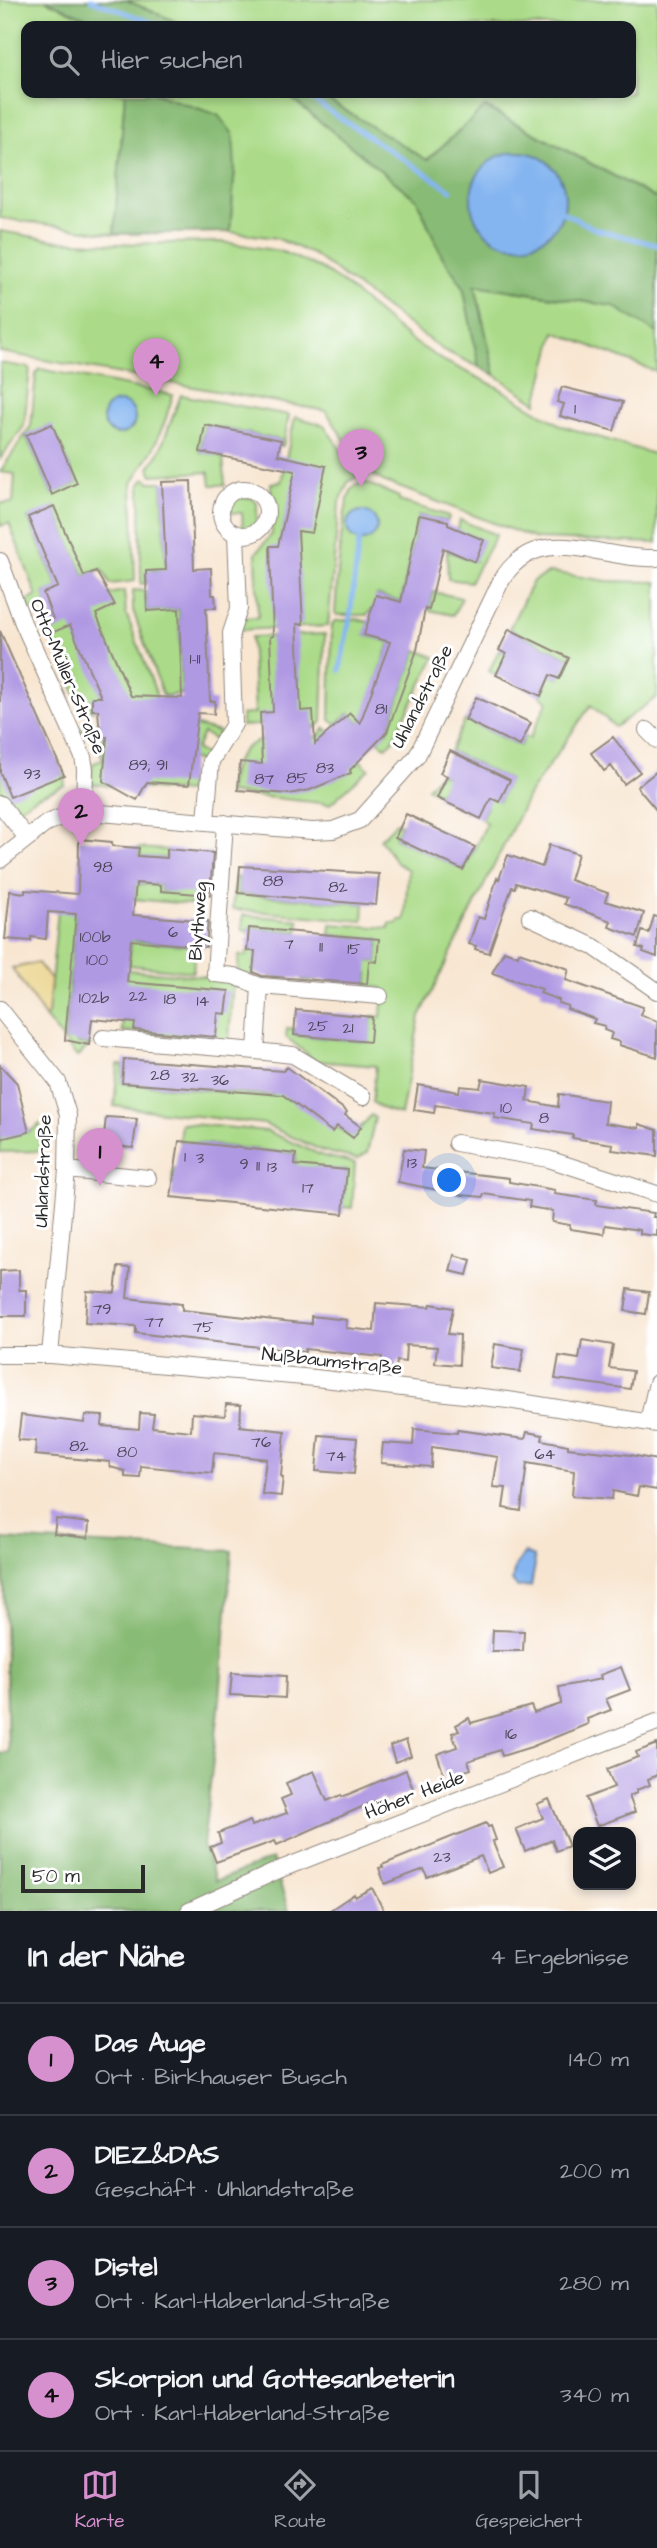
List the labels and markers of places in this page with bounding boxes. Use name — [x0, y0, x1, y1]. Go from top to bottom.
pin: 4 — [133, 338, 179, 396]
pin: 3 — [338, 429, 384, 487]
pin: 2 — [58, 788, 104, 846]
pin: 1 — [77, 1128, 123, 1186]

